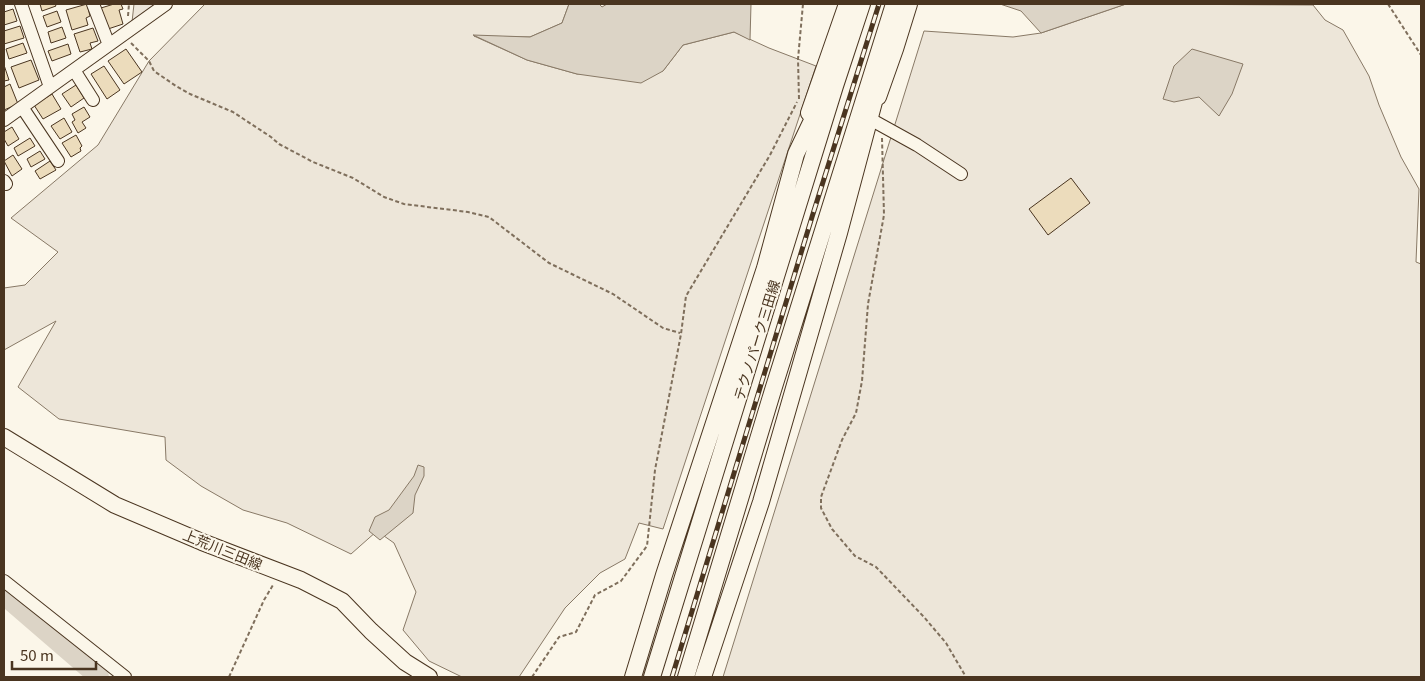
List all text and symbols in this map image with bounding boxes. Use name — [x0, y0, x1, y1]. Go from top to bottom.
street label: テクノパーク三田線 — [728, 277, 784, 403]
street label: 上荒川三田線 — [180, 524, 266, 574]
scale bar — [12, 638, 96, 670]
text: 50 m — [20, 644, 54, 665]

